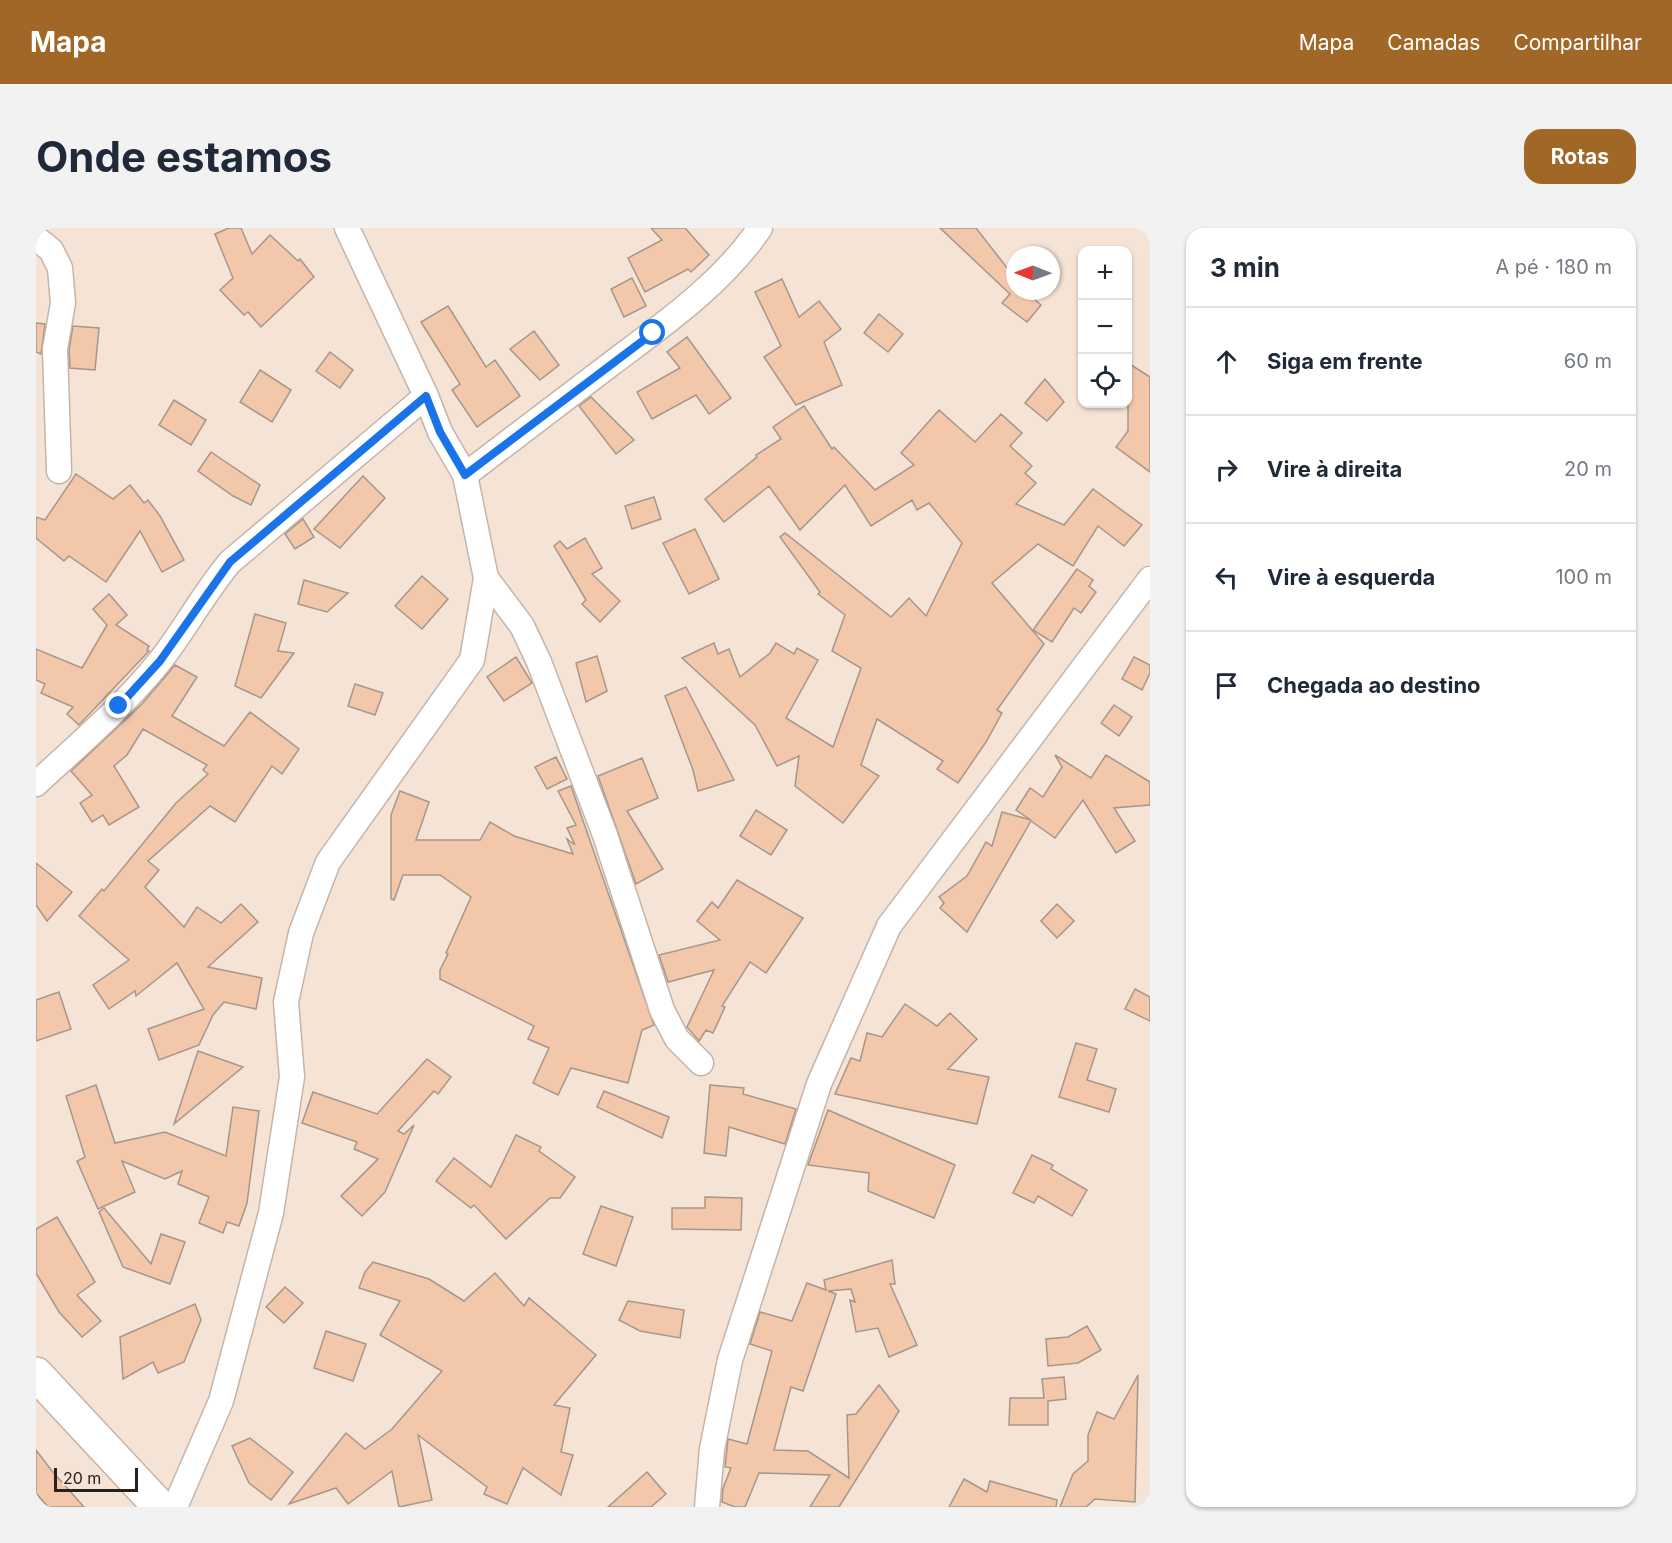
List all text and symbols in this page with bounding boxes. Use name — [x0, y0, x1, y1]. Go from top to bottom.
text: Mapa — [30, 25, 107, 59]
text: Mapa — [1299, 30, 1354, 55]
text: Camadas — [1387, 30, 1480, 55]
text: Compartilhar — [1513, 30, 1642, 55]
button: Rotas — [1524, 129, 1636, 184]
text: Onde estamos — [36, 131, 332, 182]
north arrow — [1006, 246, 1060, 300]
map controls — [1078, 246, 1132, 408]
button: + — [1078, 246, 1132, 300]
text: 3 min — [1210, 252, 1280, 283]
text: A pé · 180 m — [1495, 255, 1612, 279]
button: − — [1078, 300, 1132, 354]
route start — [639, 319, 665, 345]
icon: ahead — [1210, 345, 1243, 378]
text: Siga em frente — [1267, 348, 1423, 374]
text: 60 m — [1564, 349, 1612, 373]
button: locate — [1078, 354, 1132, 408]
icon: right — [1210, 453, 1243, 486]
text: Vire à direita — [1267, 456, 1402, 482]
text: 20 m — [1564, 457, 1612, 481]
icon: left — [1210, 561, 1243, 594]
text: Vire à esquerda — [1267, 564, 1435, 590]
text: 100 m — [1555, 565, 1612, 589]
icon: arrive — [1210, 669, 1243, 702]
text: Chegada ao destino — [1267, 672, 1481, 698]
route end — [105, 692, 131, 718]
scale bar — [54, 1465, 138, 1492]
text: 20 m — [63, 1468, 101, 1488]

